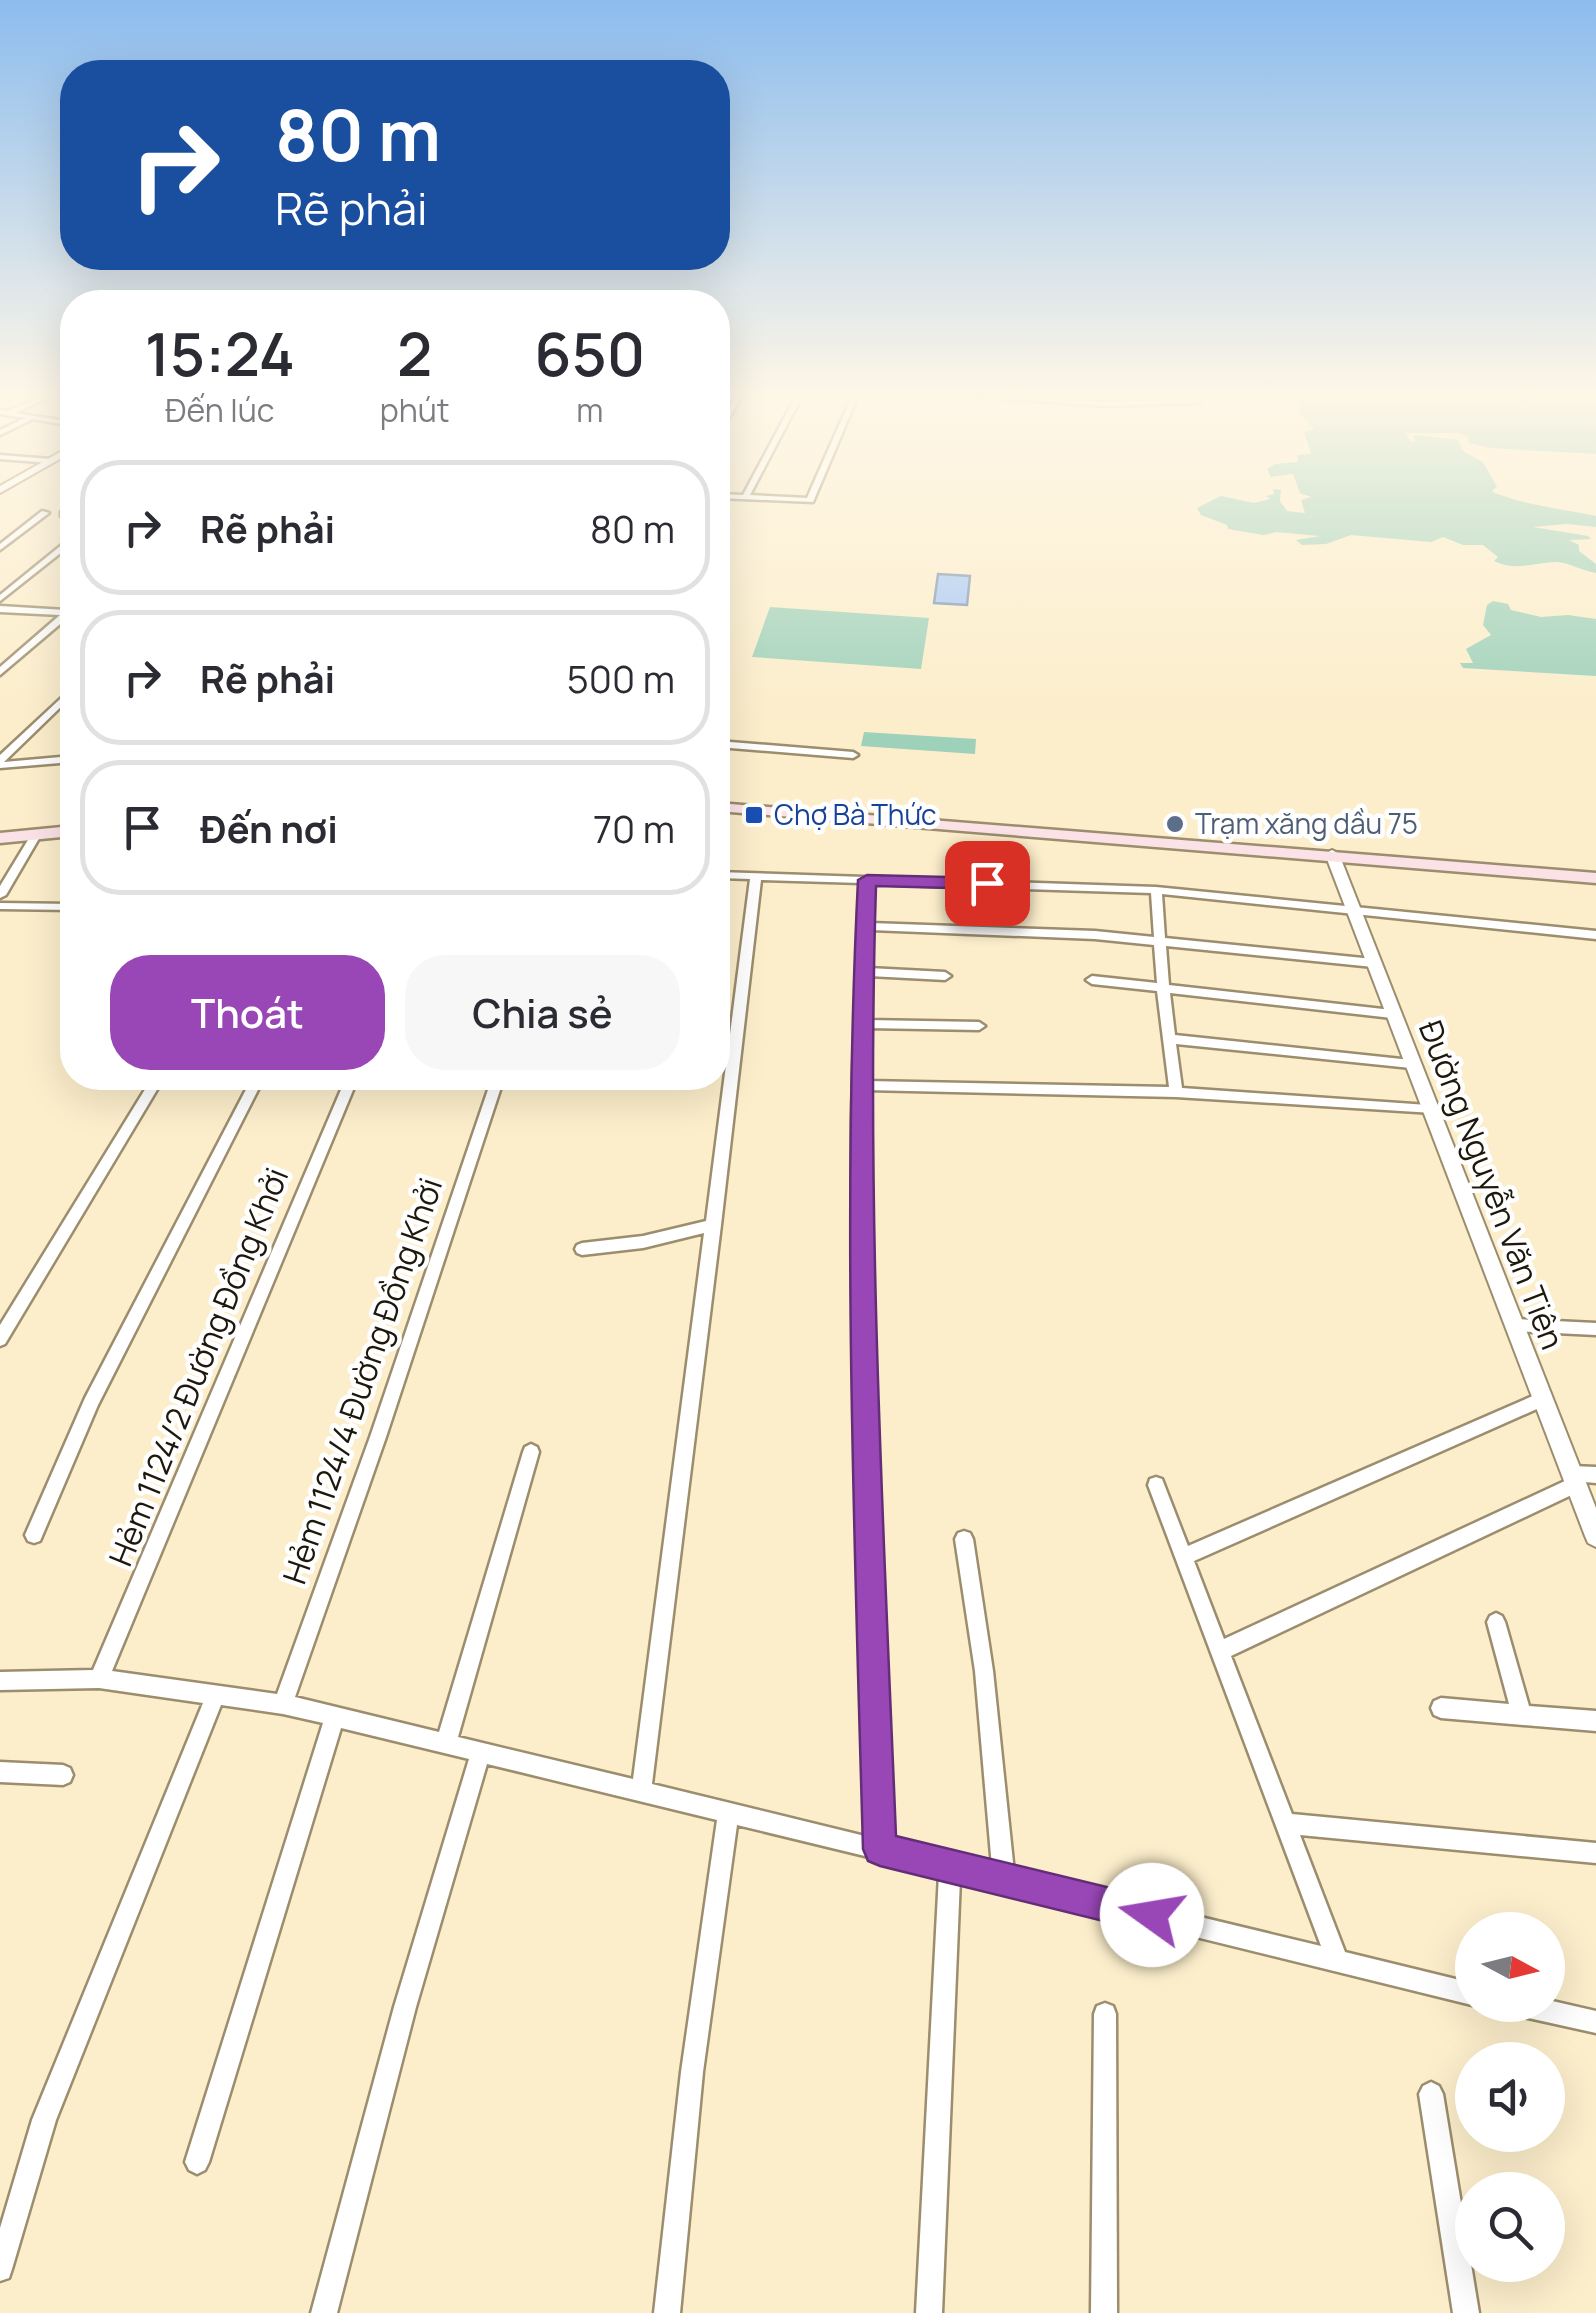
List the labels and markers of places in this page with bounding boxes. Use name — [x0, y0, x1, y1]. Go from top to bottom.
place label: Chợ Bà Thức — [774, 795, 937, 833]
marker: Chợ Bà Thức — [743, 804, 765, 826]
place label: Trạm xăng dầu 75 — [1195, 804, 1418, 842]
marker: Trạm xăng dầu 75 — [1164, 813, 1186, 835]
pin — [945, 841, 1030, 926]

